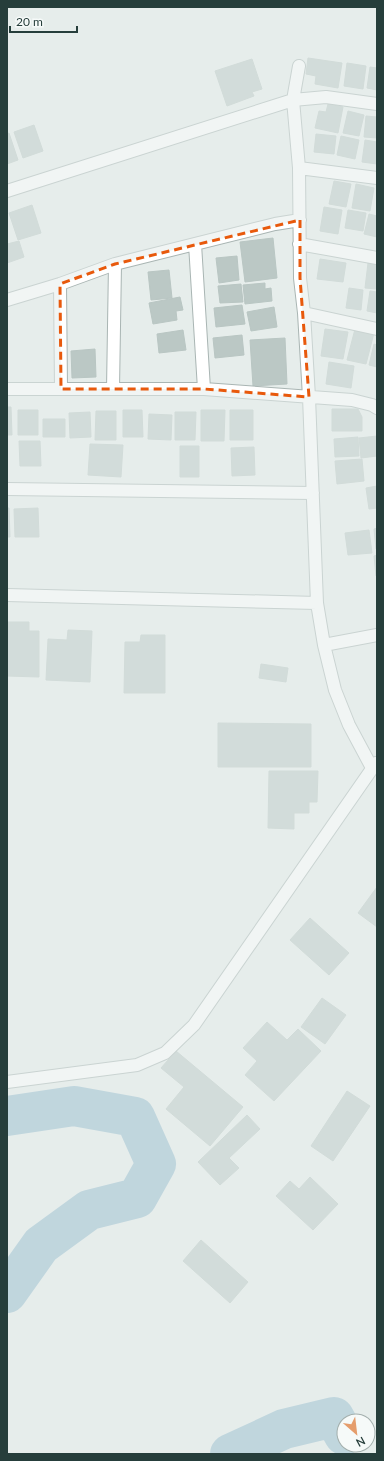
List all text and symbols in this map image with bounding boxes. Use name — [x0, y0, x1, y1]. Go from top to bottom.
scale bar — [10, 8, 77, 34]
text: 20 m — [16, 14, 43, 29]
north arrow — [336, 1413, 376, 1453]
text: N — [354, 1435, 368, 1450]

